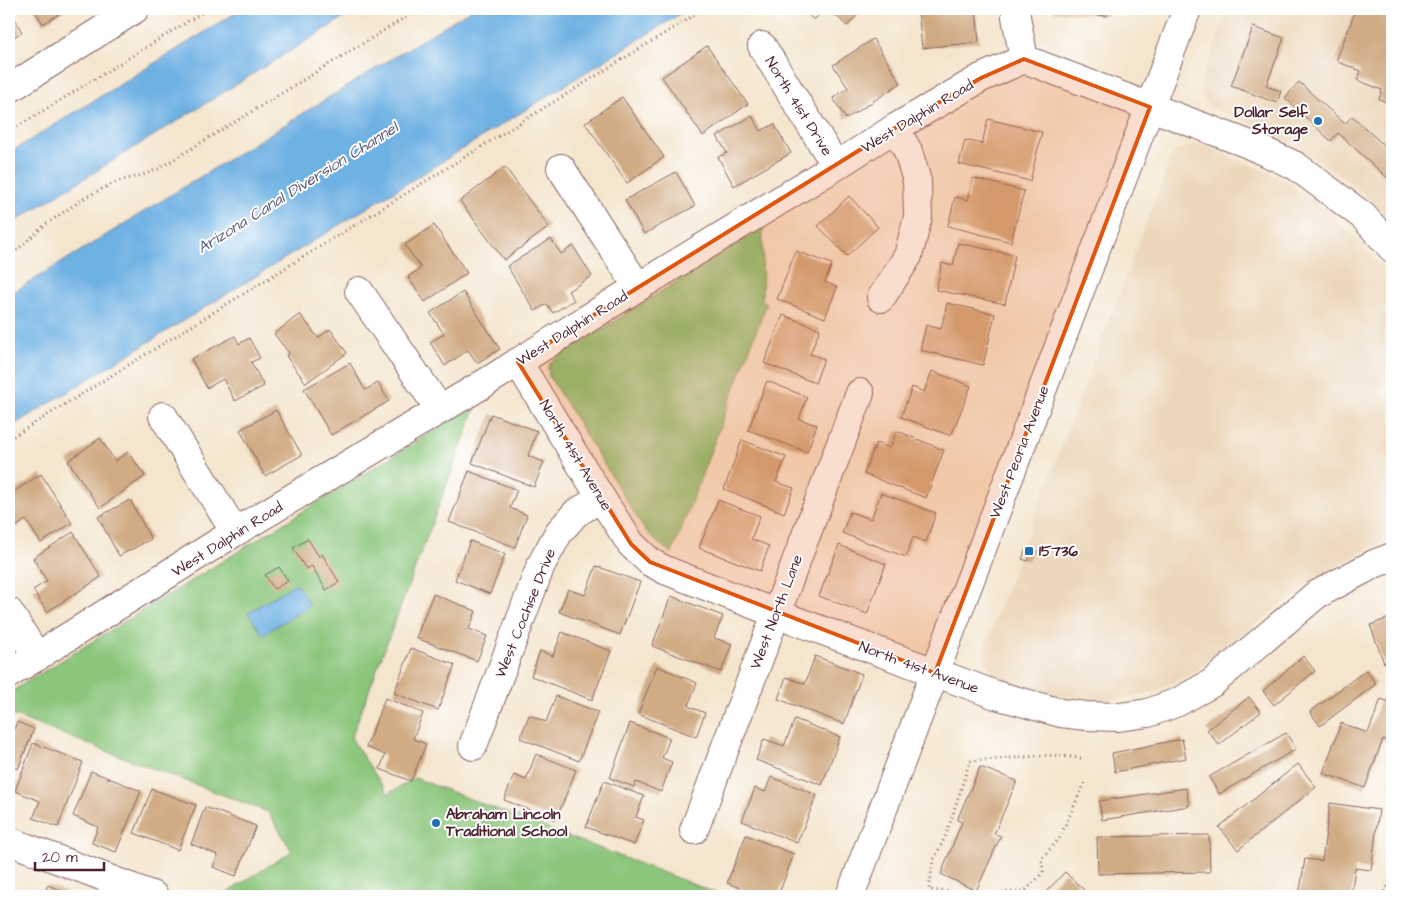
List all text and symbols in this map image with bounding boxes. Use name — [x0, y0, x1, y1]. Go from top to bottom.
street label: North 41st Drive — [760, 53, 838, 160]
street label: West Dalphin Road — [857, 74, 978, 158]
place label: Dollar Self Storage — [1234, 102, 1309, 142]
marker: Dollar Self Storage — [1312, 115, 1324, 127]
water label: Arizona Canal Diversion Channel — [193, 116, 404, 259]
street label: West Dalphin Road — [513, 286, 632, 371]
street label: West Peoria Avenue — [984, 383, 1055, 522]
street label: North 41st Avenue — [534, 396, 617, 515]
street label: West Dalphin Road — [168, 497, 287, 582]
place label: 15736 — [1039, 541, 1078, 562]
street label: West Cochise Drive — [490, 545, 561, 681]
marker: 15736 — [1023, 545, 1035, 557]
street label: West North Lane — [745, 552, 808, 672]
street label: North 41st Avenue — [856, 636, 982, 699]
place label: Abraham Lincoln Traditional School — [445, 804, 568, 842]
marker: Abraham Lincoln Traditional School — [430, 817, 442, 829]
scale bar — [35, 840, 104, 872]
text: 20 m — [42, 847, 78, 868]

